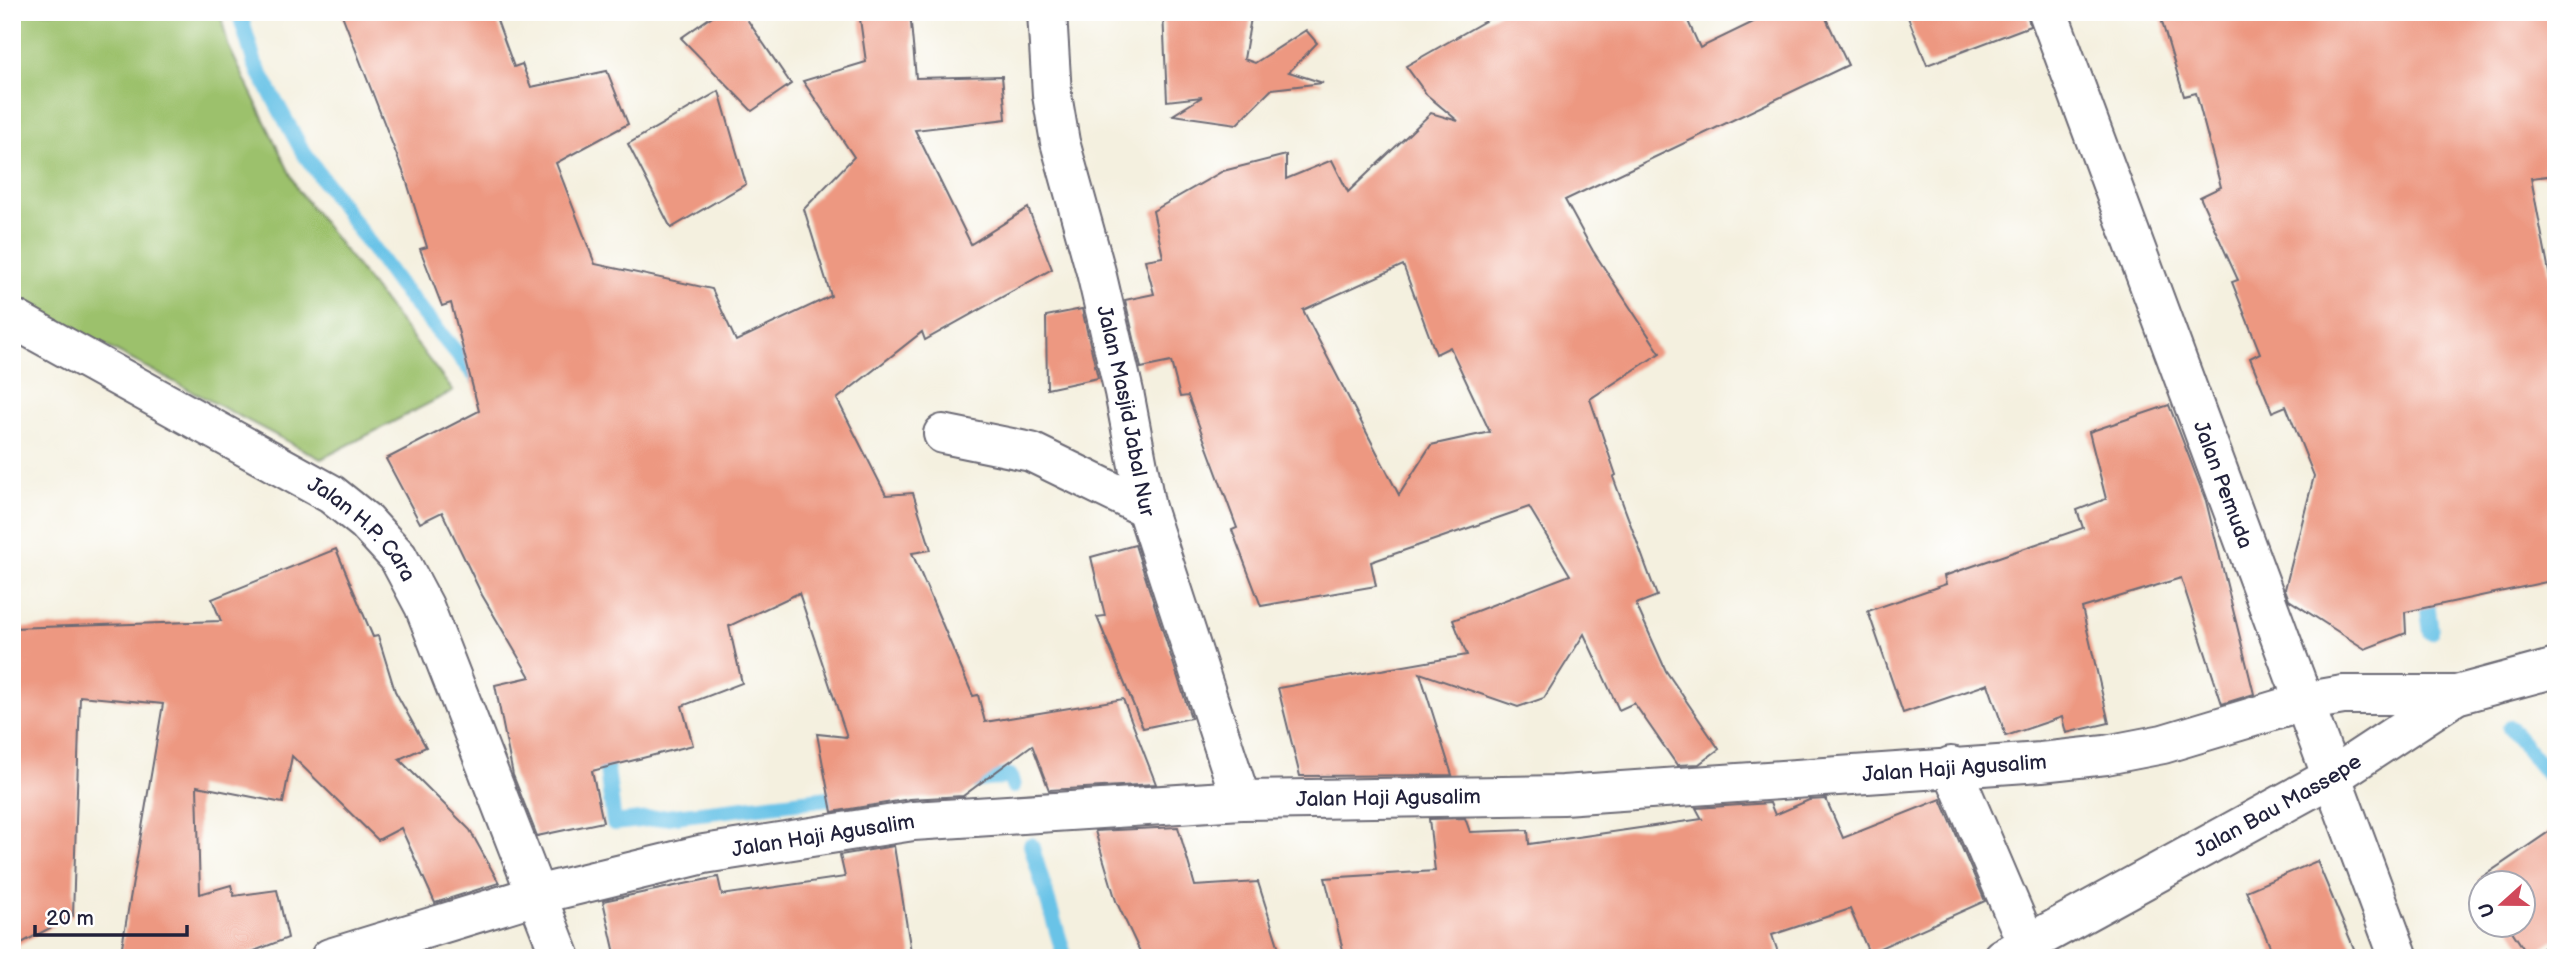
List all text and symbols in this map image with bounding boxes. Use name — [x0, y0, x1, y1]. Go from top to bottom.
street label: Jalan Masjid Jabal Nur — [1092, 303, 1161, 520]
street label: Jalan Pemuda — [2188, 417, 2258, 552]
street label: Jalan H.P. Cara — [303, 471, 421, 586]
street label: Jalan Bau Massepe — [2190, 748, 2366, 863]
street label: Jalan Haji Agusalim — [1861, 749, 2047, 787]
street label: Jalan Haji Agusalim — [1296, 784, 1481, 812]
street label: Jalan Haji Agusalim — [730, 808, 916, 862]
north arrow — [2466, 869, 2536, 939]
scale bar — [35, 893, 187, 937]
text: U — [2474, 899, 2501, 920]
text: 20 m — [46, 906, 94, 931]

